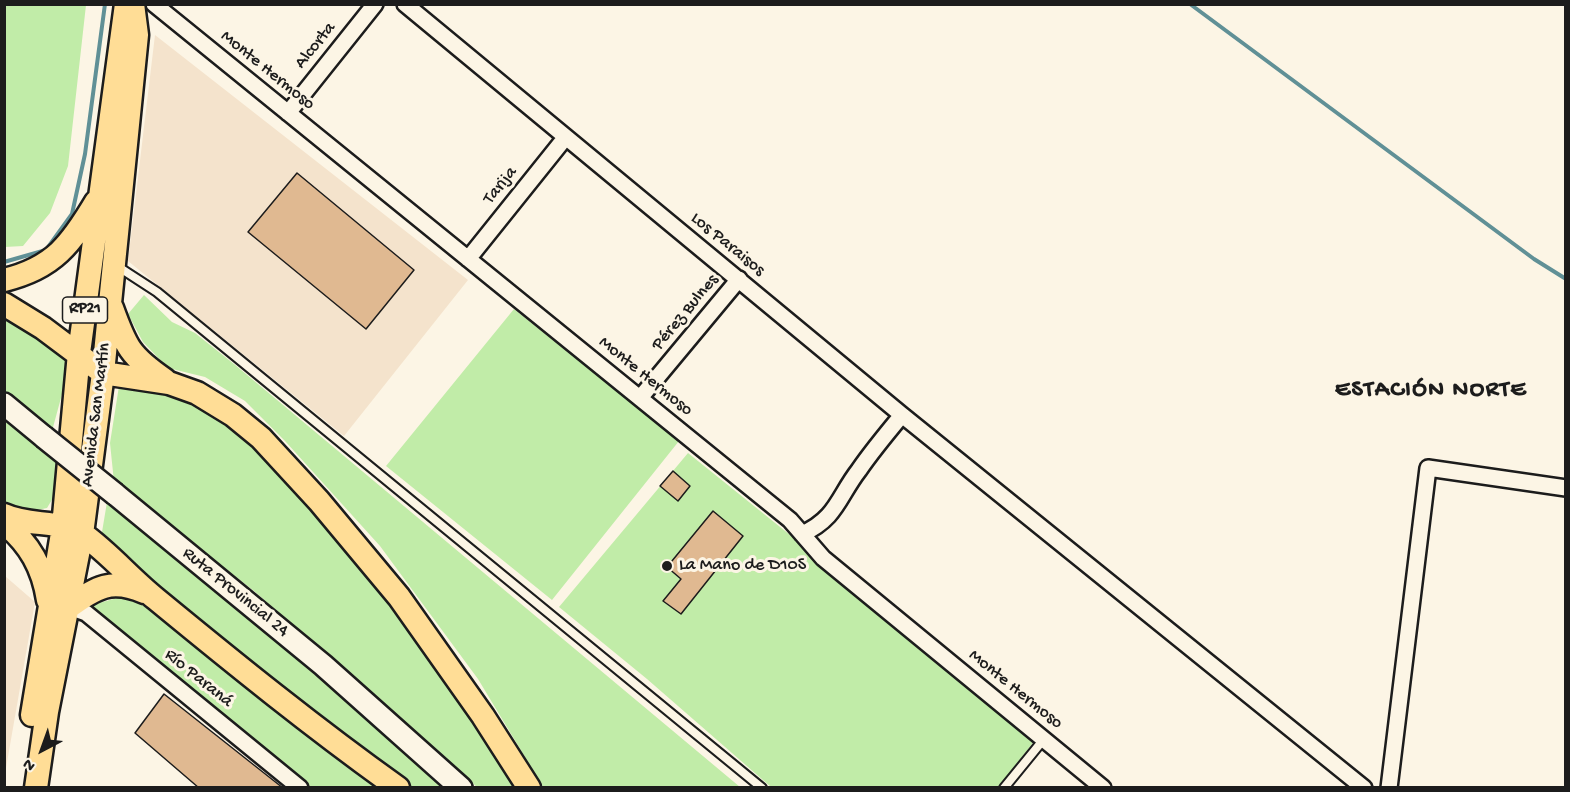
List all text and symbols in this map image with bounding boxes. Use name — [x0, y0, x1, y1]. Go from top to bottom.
street label: Alcorta — [291, 18, 341, 74]
street label: Monte Hermoso — [215, 26, 319, 116]
street label: Tarija — [479, 163, 523, 209]
street label: Los Paraisos — [685, 208, 769, 282]
street label: Pérez Bulnes — [648, 270, 724, 356]
road number: RP21 — [62, 297, 107, 323]
street label: Monte Hermoso — [593, 332, 697, 422]
street label: Avenida San Martín — [77, 342, 117, 488]
district label: ESTACIÓN NORTE — [1335, 377, 1527, 405]
street label: Ruta Provincial 24 — [177, 543, 293, 643]
place label: La Mano de D10S — [679, 555, 806, 577]
marker: La Mano de D10S — [660, 559, 674, 573]
street label: Río Paraná — [159, 645, 237, 713]
street label: Monte Hermoso — [963, 645, 1067, 735]
north arrow — [12, 720, 72, 780]
text: N — [20, 753, 40, 775]

